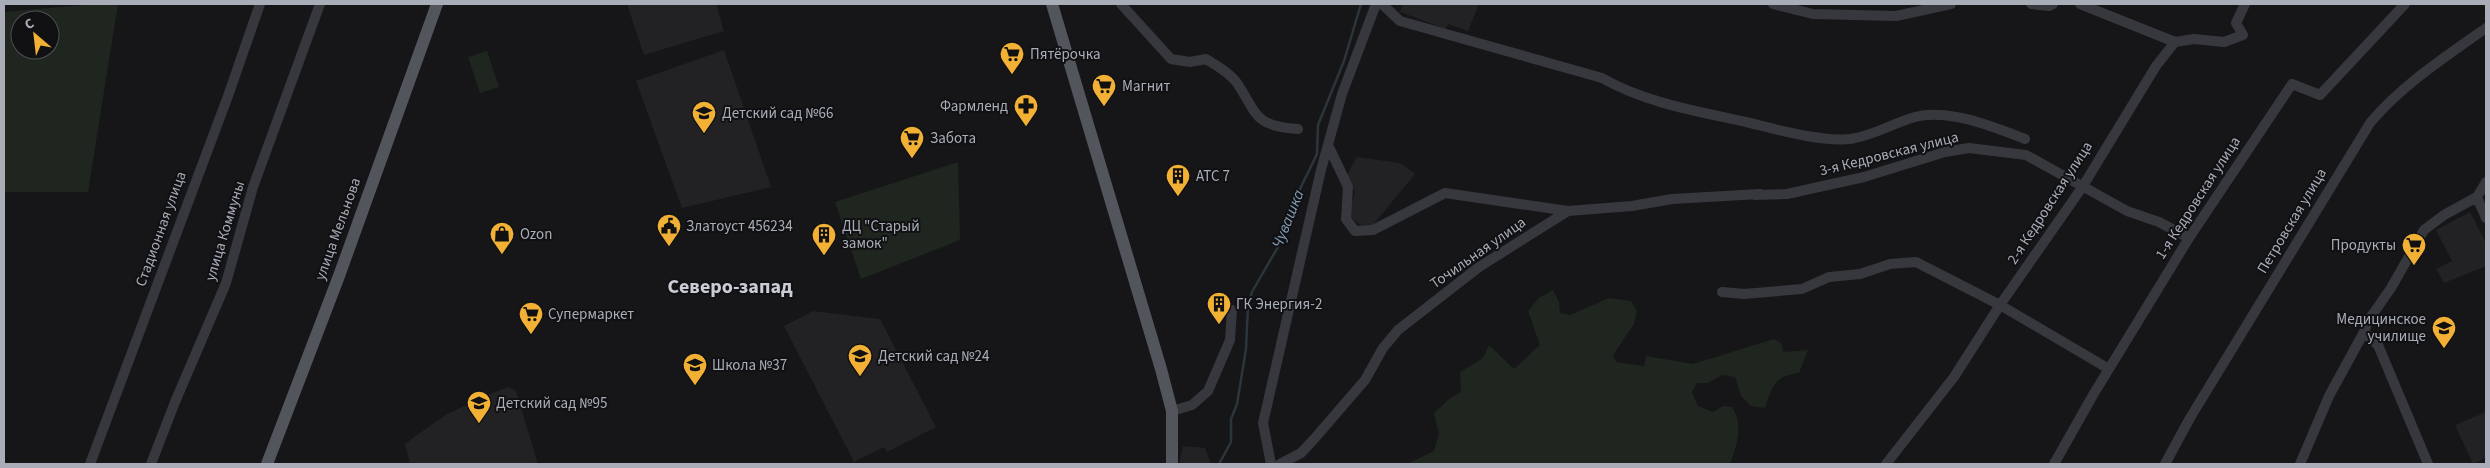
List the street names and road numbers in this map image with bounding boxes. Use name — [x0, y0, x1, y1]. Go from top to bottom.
street label: 3-я Кедровская улица — [1817, 127, 1961, 181]
street label: 1-я Кедровская улица — [2150, 132, 2246, 264]
street label: 2-я Кедровская улица — [2002, 137, 2098, 269]
street label: Петровская улица — [2252, 164, 2332, 278]
street label: Стадионная улица — [130, 168, 192, 290]
street label: улица Мельнова — [310, 175, 366, 283]
street label: улица Коммуны — [200, 178, 250, 284]
street label: Точильная улица — [1426, 212, 1530, 294]

